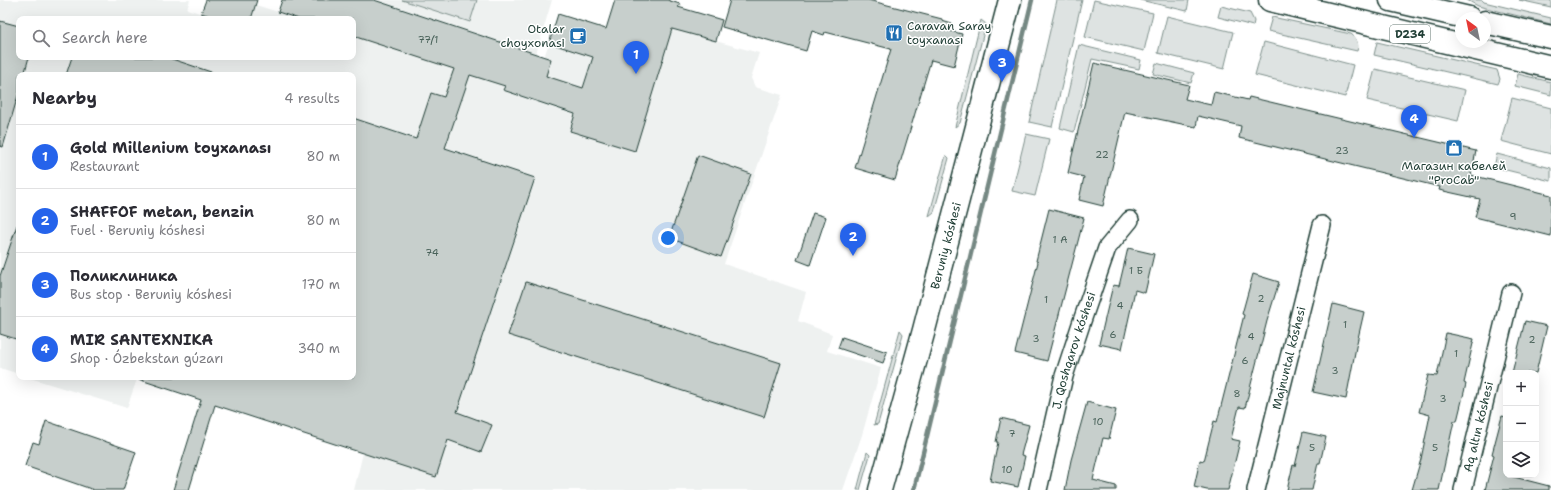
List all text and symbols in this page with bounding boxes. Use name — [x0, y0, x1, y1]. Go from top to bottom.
north arrow — [1455, 12, 1491, 48]
search box — [16, 16, 356, 60]
place label: Caravan Saray toyxanası — [907, 18, 991, 48]
place label: Otalar choyxonasi — [500, 21, 565, 51]
restaurant icon: Caravan Saray toyxanası — [884, 23, 904, 43]
road number: D234 — [1390, 25, 1430, 43]
cafe icon: Otalar choyxonasi — [568, 26, 588, 46]
icon: search — [30, 27, 52, 49]
text: Search here — [62, 28, 148, 48]
house number: 77/1 — [418, 33, 438, 46]
pin: 1 — [623, 41, 649, 74]
pin: 3 — [989, 49, 1015, 82]
text: Nearby — [32, 87, 97, 109]
text: 4 results — [284, 90, 340, 107]
pin: 4 — [1401, 105, 1427, 138]
text: Gold Millenium toyxanası — [70, 138, 271, 158]
shop icon: Магазин кабелей "ProCab" — [1444, 138, 1464, 158]
house number: 23 — [1335, 144, 1349, 157]
text: 1 — [42, 148, 48, 165]
text: 80 m — [306, 148, 340, 165]
house number: 22 — [1095, 148, 1109, 161]
text: Restaurant — [70, 158, 140, 175]
place label: Магазин кабелей "ProCab" — [1402, 158, 1507, 188]
street label: Beruniy kóshesi — [927, 200, 965, 291]
text: SHAFFOF metan, benzin — [70, 202, 254, 222]
house number: 9 — [1510, 210, 1517, 223]
text: 2 — [40, 212, 50, 229]
text: 80 m — [306, 212, 340, 229]
text: Fuel · Beruniy kóshesi — [70, 222, 205, 239]
pin: 2 — [840, 223, 866, 256]
your location — [658, 228, 678, 248]
house number: 1 А — [1053, 233, 1067, 246]
house number: 74 — [425, 246, 439, 259]
house number: 1 Б — [1129, 264, 1143, 277]
text: Поликлиника — [70, 266, 178, 286]
text: 3 — [40, 276, 50, 293]
text: 170 m — [302, 276, 340, 293]
text: Bus stop · Beruniy kóshesi — [70, 286, 232, 303]
street label: J. Qoshqarov kóshesi — [1049, 290, 1099, 411]
house number: 2 — [1258, 292, 1265, 305]
house number: 1 — [1044, 293, 1048, 306]
house number: 4 — [1117, 299, 1124, 312]
street label: Majnuntal kóshesi — [1268, 305, 1309, 411]
house number: 1 — [1343, 318, 1347, 331]
house number: 6 — [1110, 328, 1117, 341]
text: MIR SANTEXNIKA — [70, 330, 213, 350]
house number: 4 — [1248, 330, 1255, 343]
house number: 3 — [1033, 332, 1040, 345]
house number: 2 — [1529, 333, 1536, 346]
text: 4 — [40, 340, 50, 357]
text: 340 m — [298, 340, 340, 357]
house number: 1 — [1454, 347, 1458, 360]
text: Shop · Ózbekstan gúzarı — [70, 350, 224, 367]
house number: 6 — [1242, 354, 1249, 367]
house number: 3 — [1332, 364, 1339, 377]
map controls — [1503, 370, 1539, 478]
button: + — [1503, 370, 1539, 406]
street label: Aq altın kóshesi — [1460, 380, 1497, 474]
house number: 8 — [1234, 387, 1241, 400]
house number: 3 — [1440, 392, 1447, 405]
button: − — [1503, 406, 1539, 442]
house number: 10 — [1093, 415, 1103, 428]
house number: 7 — [1009, 427, 1016, 440]
house number: 5 — [1309, 441, 1315, 454]
house number: 5 — [1432, 441, 1438, 454]
button: layers — [1503, 442, 1539, 478]
house number: 10 — [1002, 463, 1012, 476]

